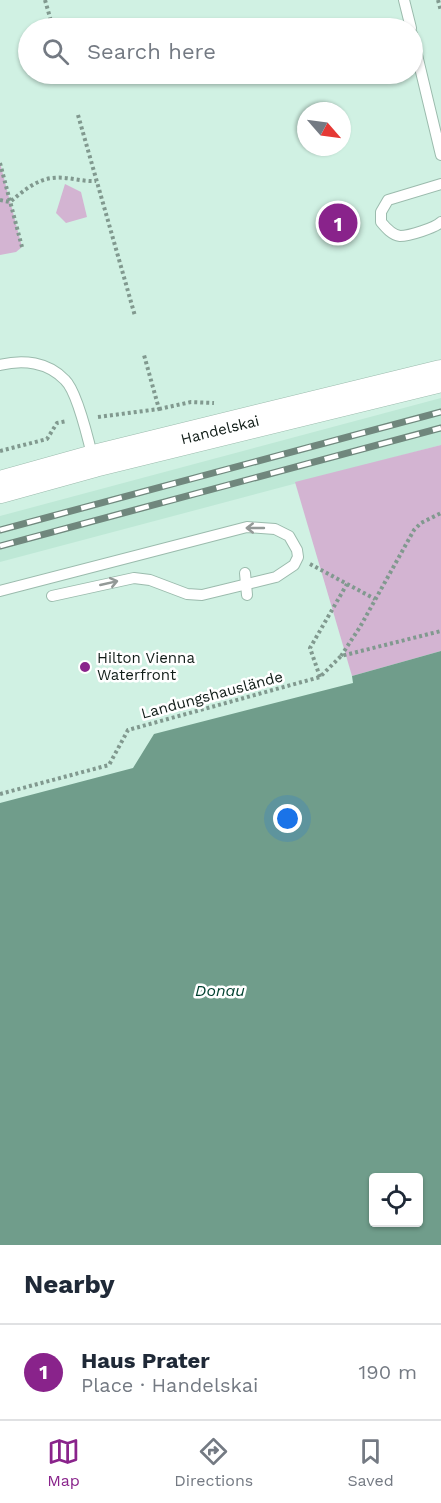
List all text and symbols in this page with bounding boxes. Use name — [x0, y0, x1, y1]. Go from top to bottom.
search box — [18, 18, 423, 84]
icon: search — [39, 35, 72, 68]
text: Search here — [87, 39, 216, 64]
north arrow — [297, 102, 351, 156]
pin: 1 — [318, 200, 358, 246]
street label: Handelskai — [179, 412, 261, 448]
one-way arrow — [246, 522, 266, 534]
one-way arrow — [99, 577, 118, 589]
place label: Hilton Vienna Waterfront — [97, 649, 195, 684]
marker: Hilton Vienna Waterfront — [78, 660, 92, 674]
street label: Landungshauslände — [139, 667, 285, 723]
your location — [273, 804, 302, 833]
water label: Donau — [195, 981, 245, 1000]
map controls — [369, 1173, 423, 1227]
button: locate — [369, 1173, 423, 1227]
text: Nearby — [24, 1269, 115, 1299]
text: Haus Prater — [81, 1348, 210, 1373]
text: 1 — [39, 1360, 48, 1384]
text: 190 m — [359, 1360, 417, 1384]
text: Place · Handelskai — [81, 1373, 258, 1397]
tab: Map — [47, 1435, 80, 1490]
tab: Directions — [174, 1435, 253, 1490]
tab: Saved — [347, 1435, 394, 1490]

